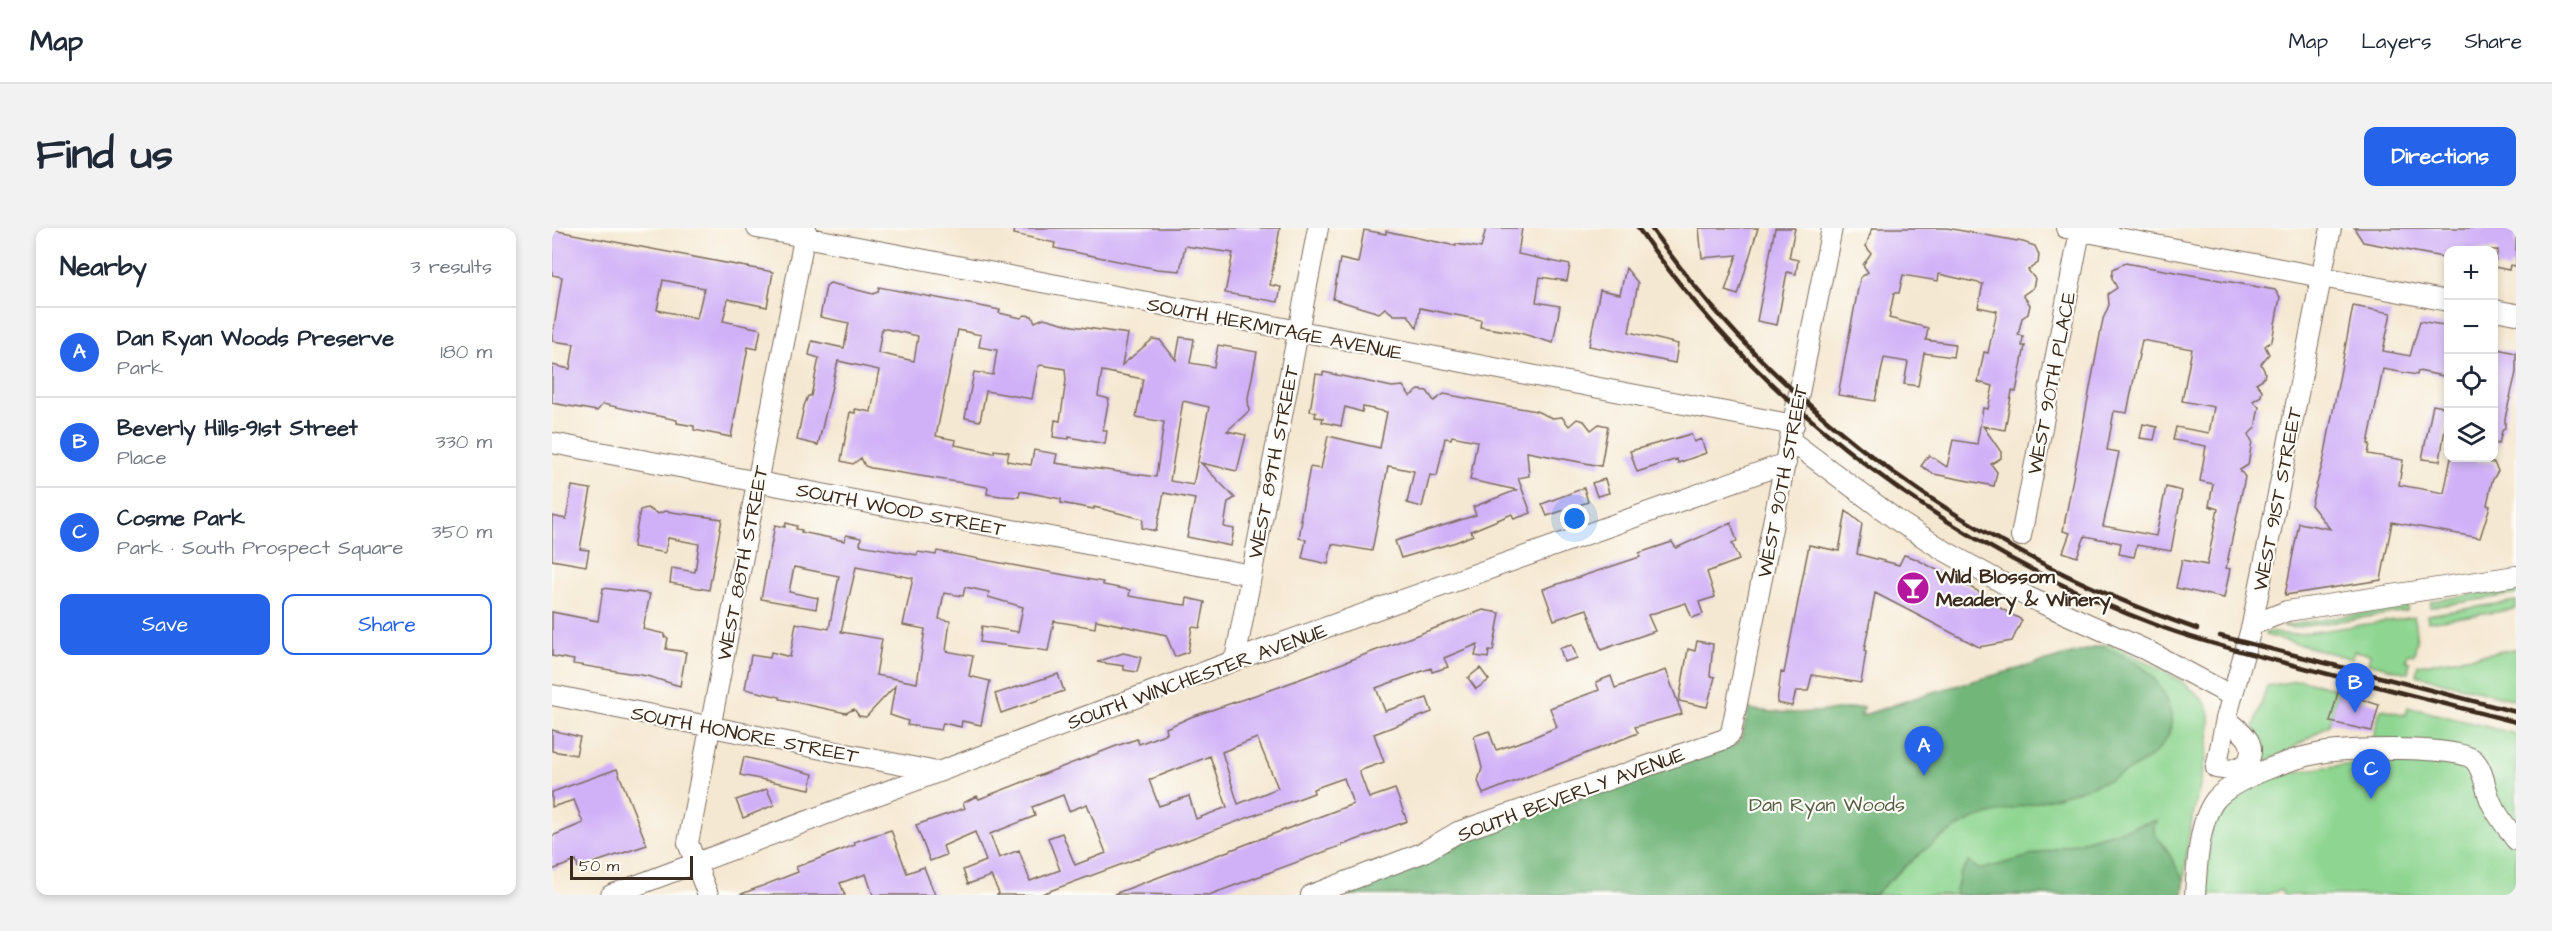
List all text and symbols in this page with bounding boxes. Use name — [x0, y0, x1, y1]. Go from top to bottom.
text: Map — [30, 22, 83, 61]
text: Map — [2288, 27, 2328, 56]
text: Layers — [2361, 27, 2431, 56]
text: Share — [2464, 27, 2522, 56]
text: Find us — [36, 127, 173, 185]
button: Directions — [2364, 127, 2516, 186]
map controls — [2444, 246, 2498, 462]
button: + — [2444, 246, 2498, 300]
text: Nearby — [60, 249, 147, 285]
text: 3 results — [410, 253, 492, 281]
street label: WEST 90TH PLACE — [2020, 289, 2083, 477]
street label: SOUTH HERMITAGE AVENUE — [1145, 290, 1405, 368]
button: − — [2444, 300, 2498, 354]
text: Dan Ryan Woods Preserve — [117, 323, 394, 354]
text: A — [73, 338, 86, 366]
text: 180 m — [440, 338, 492, 366]
text: Park — [117, 354, 163, 382]
button: locate — [2444, 354, 2498, 408]
street label: WEST 89TH STREET — [1241, 362, 1307, 561]
street label: WEST 90TH STREET — [1751, 382, 1816, 580]
street label: WEST 91ST STREET — [2246, 404, 2310, 594]
button: layers — [2444, 408, 2498, 462]
text: Beverly Hills-91st Street — [117, 413, 358, 444]
text: B — [72, 428, 87, 456]
text: 330 m — [435, 428, 492, 456]
text: Place — [117, 444, 167, 472]
street label: WEST 88TH STREET — [710, 463, 776, 663]
street label: SOUTH WOOD STREET — [794, 476, 1008, 544]
text: Cosme Park — [117, 503, 245, 534]
your location — [1560, 504, 1589, 533]
text: C — [72, 518, 87, 546]
text: 350 m — [431, 518, 492, 546]
text: Park · South Prospect Square — [117, 534, 403, 562]
place label: Wild Blossom Meadery & Winery — [1935, 563, 2111, 615]
bar icon: Wild Blossom Meadery & Winery — [1895, 570, 1931, 606]
button: Save — [60, 594, 270, 655]
button: Share — [282, 594, 492, 655]
street label: SOUTH WINCHESTER AVENUE — [1063, 617, 1331, 737]
pin: B — [2336, 664, 2374, 713]
street label: SOUTH HONORE STREET — [629, 699, 862, 771]
pin: A — [1904, 726, 1944, 776]
street label: SOUTH BEVERLY AVENUE — [1454, 741, 1689, 849]
pin: C — [2352, 750, 2390, 799]
park label: Dan Ryan Woods — [1749, 791, 1905, 820]
scale bar — [570, 853, 693, 880]
text: 50 m — [579, 855, 619, 877]

